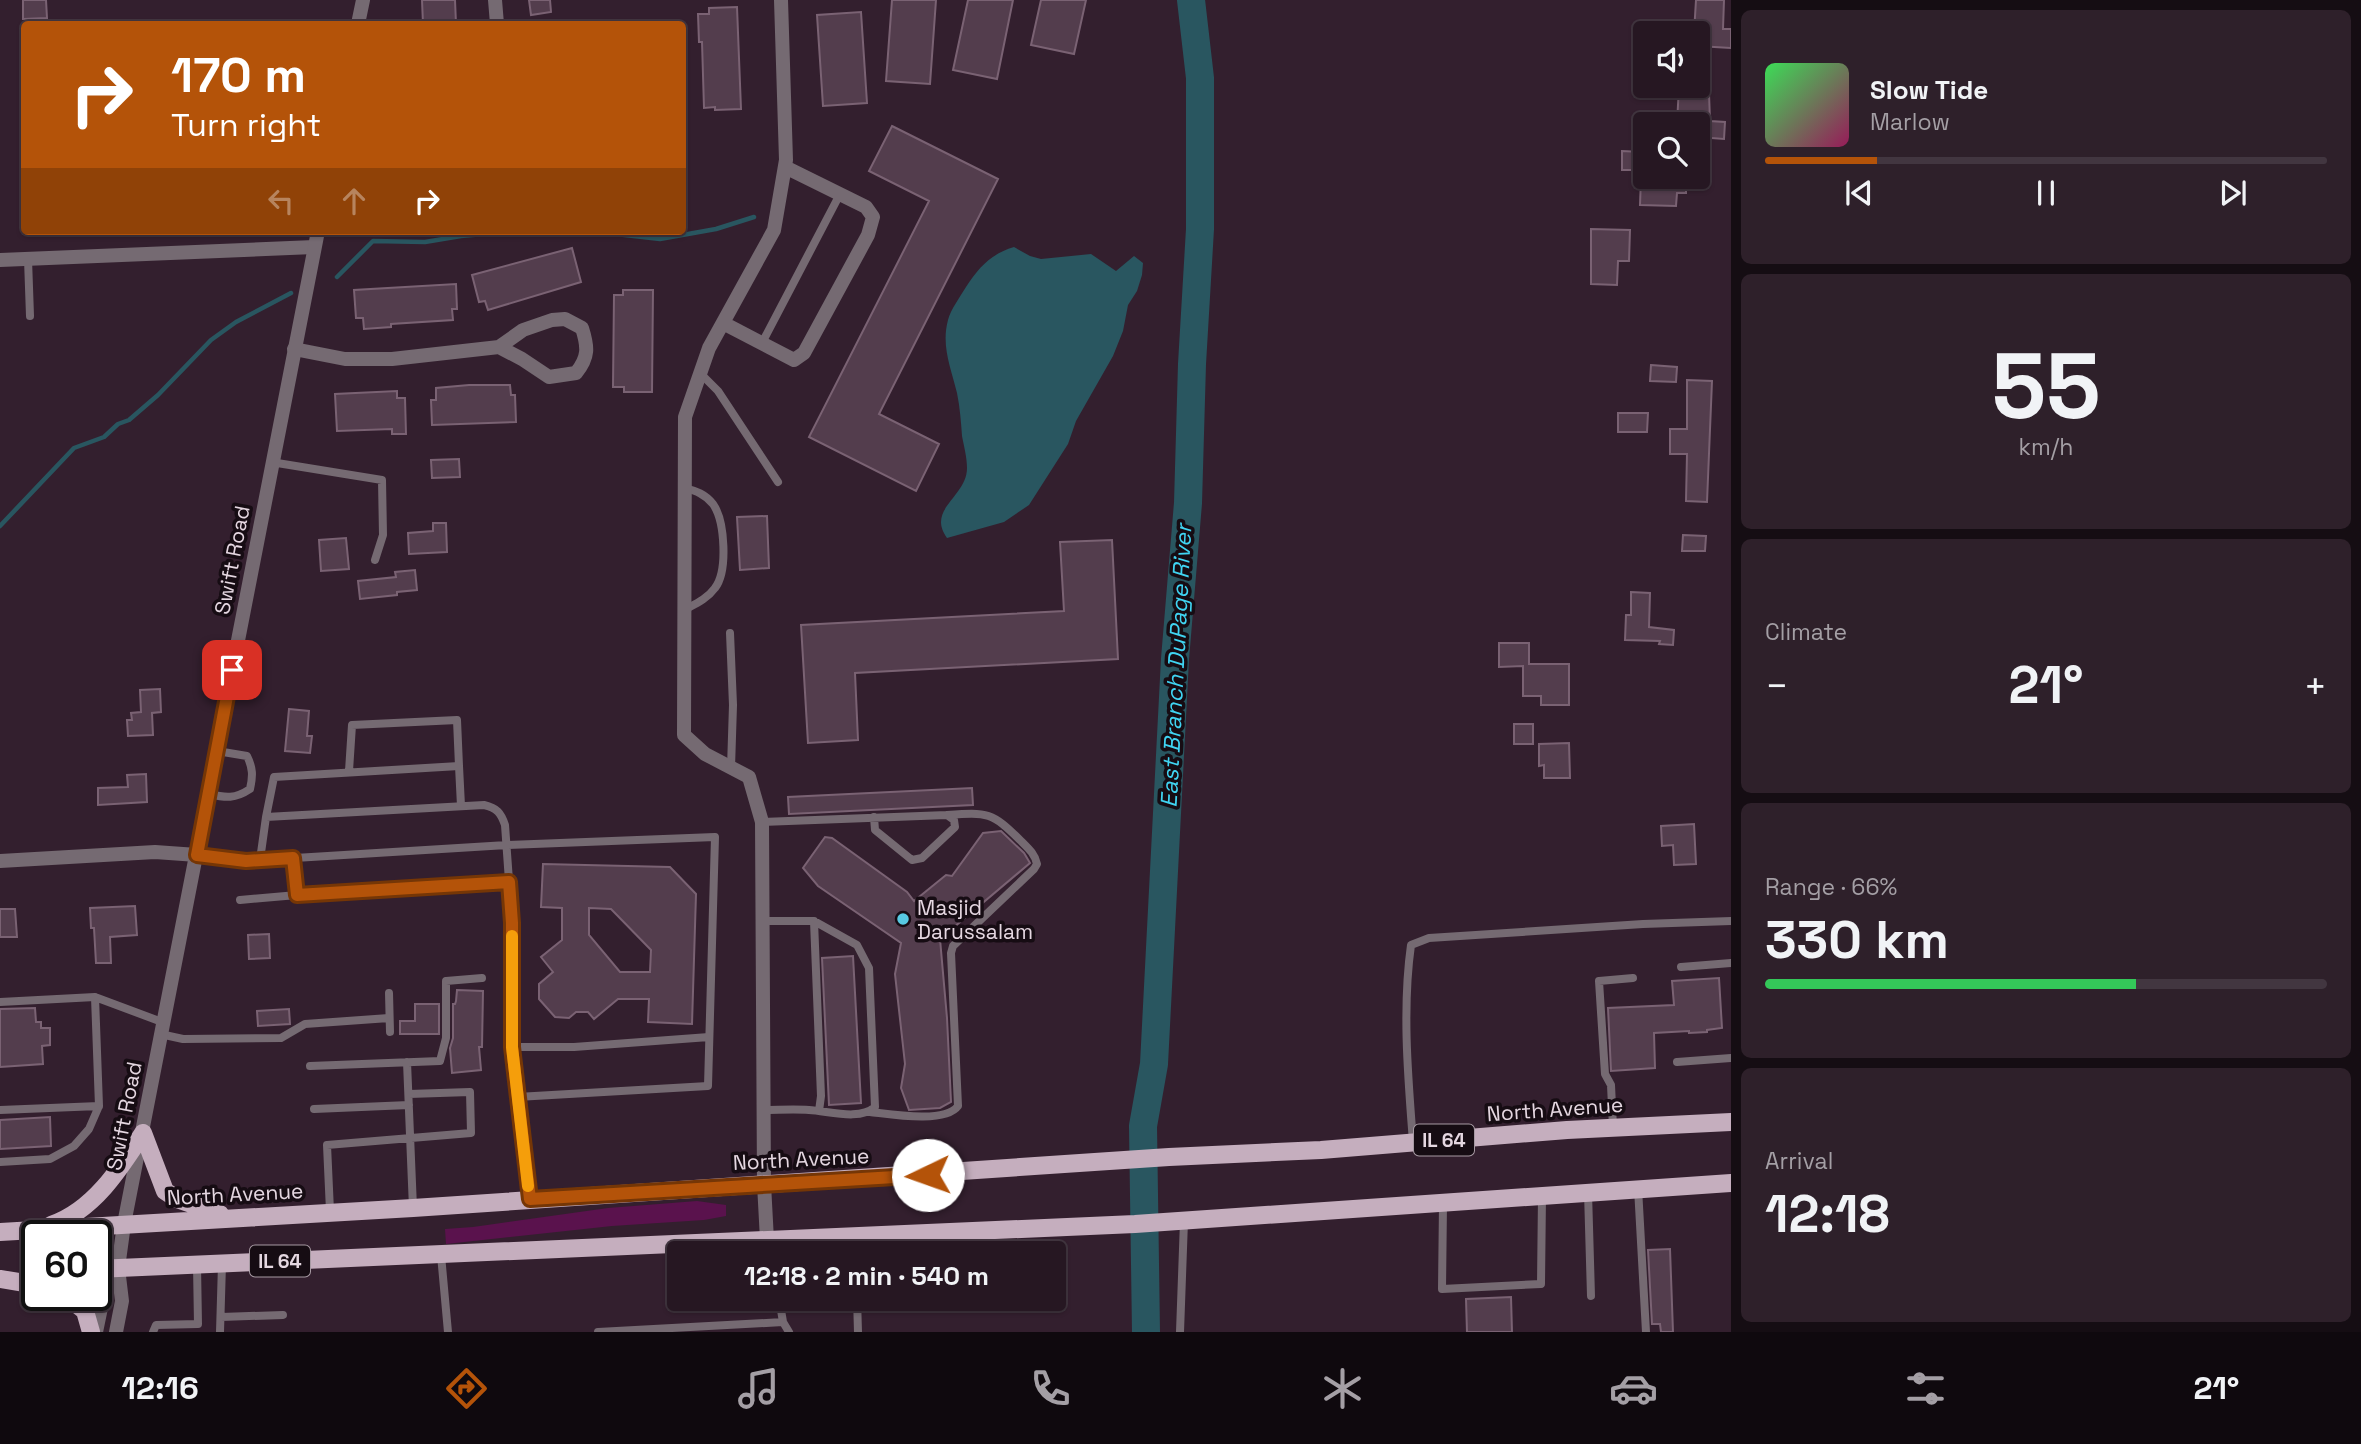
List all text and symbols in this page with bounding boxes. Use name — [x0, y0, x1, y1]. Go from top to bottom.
map controls — [1633, 21, 1710, 189]
button: sound — [1633, 21, 1710, 98]
text: 170 m — [171, 44, 306, 106]
icon: right — [56, 49, 147, 140]
text: Slow Tide — [1870, 73, 1988, 107]
text: Turn right — [171, 105, 321, 145]
text: Marlow — [1870, 107, 1950, 137]
button: search — [1633, 112, 1710, 189]
icon: previous — [1840, 174, 1878, 212]
icon: pause — [2027, 174, 2065, 212]
icon: next — [2214, 174, 2252, 212]
icon: left — [262, 182, 300, 220]
icon: ahead — [335, 182, 373, 220]
icon: right — [408, 182, 446, 220]
text: 55 — [1991, 328, 2101, 445]
text: km/h — [2019, 432, 2073, 462]
street label: Swift Road — [208, 503, 256, 617]
water label: East Branch DuPage River — [1154, 521, 1199, 808]
text: Climate — [1765, 617, 1847, 647]
pin — [202, 640, 262, 700]
icon: arrive — [213, 651, 251, 689]
text: 21° — [2009, 652, 2083, 718]
text: − — [1765, 662, 1789, 710]
text: + — [2303, 662, 2327, 710]
text: Range · 66% — [1765, 872, 1897, 902]
place label: Masjid Darussalam — [917, 894, 1033, 945]
text: 330 km — [1765, 907, 1949, 973]
marker: Masjid Darussalam — [895, 911, 911, 927]
street label: Swift Road — [100, 1059, 148, 1173]
street label: North Avenue — [1486, 1091, 1624, 1127]
road number: IL 64 — [1414, 1124, 1474, 1156]
position arrow — [891, 1138, 965, 1212]
street label: North Avenue — [732, 1142, 870, 1176]
text: Arrival — [1765, 1146, 1833, 1176]
street label: North Avenue — [166, 1177, 304, 1211]
text: 12:18 — [1765, 1181, 1890, 1247]
speed limit sign: 60 — [21, 1220, 112, 1311]
road number: IL 64 — [250, 1246, 310, 1276]
text: 12:18 · 2 min · 540 m — [744, 1259, 989, 1293]
icon: directions — [442, 1364, 491, 1413]
icon: music — [734, 1364, 783, 1413]
icon: phone — [1026, 1364, 1075, 1413]
icon: climate — [1318, 1364, 1367, 1413]
icon: car — [1609, 1364, 1658, 1413]
icon: filters — [1901, 1364, 1950, 1413]
text: 12:16 — [121, 1368, 199, 1408]
text: 21° — [2193, 1368, 2239, 1408]

